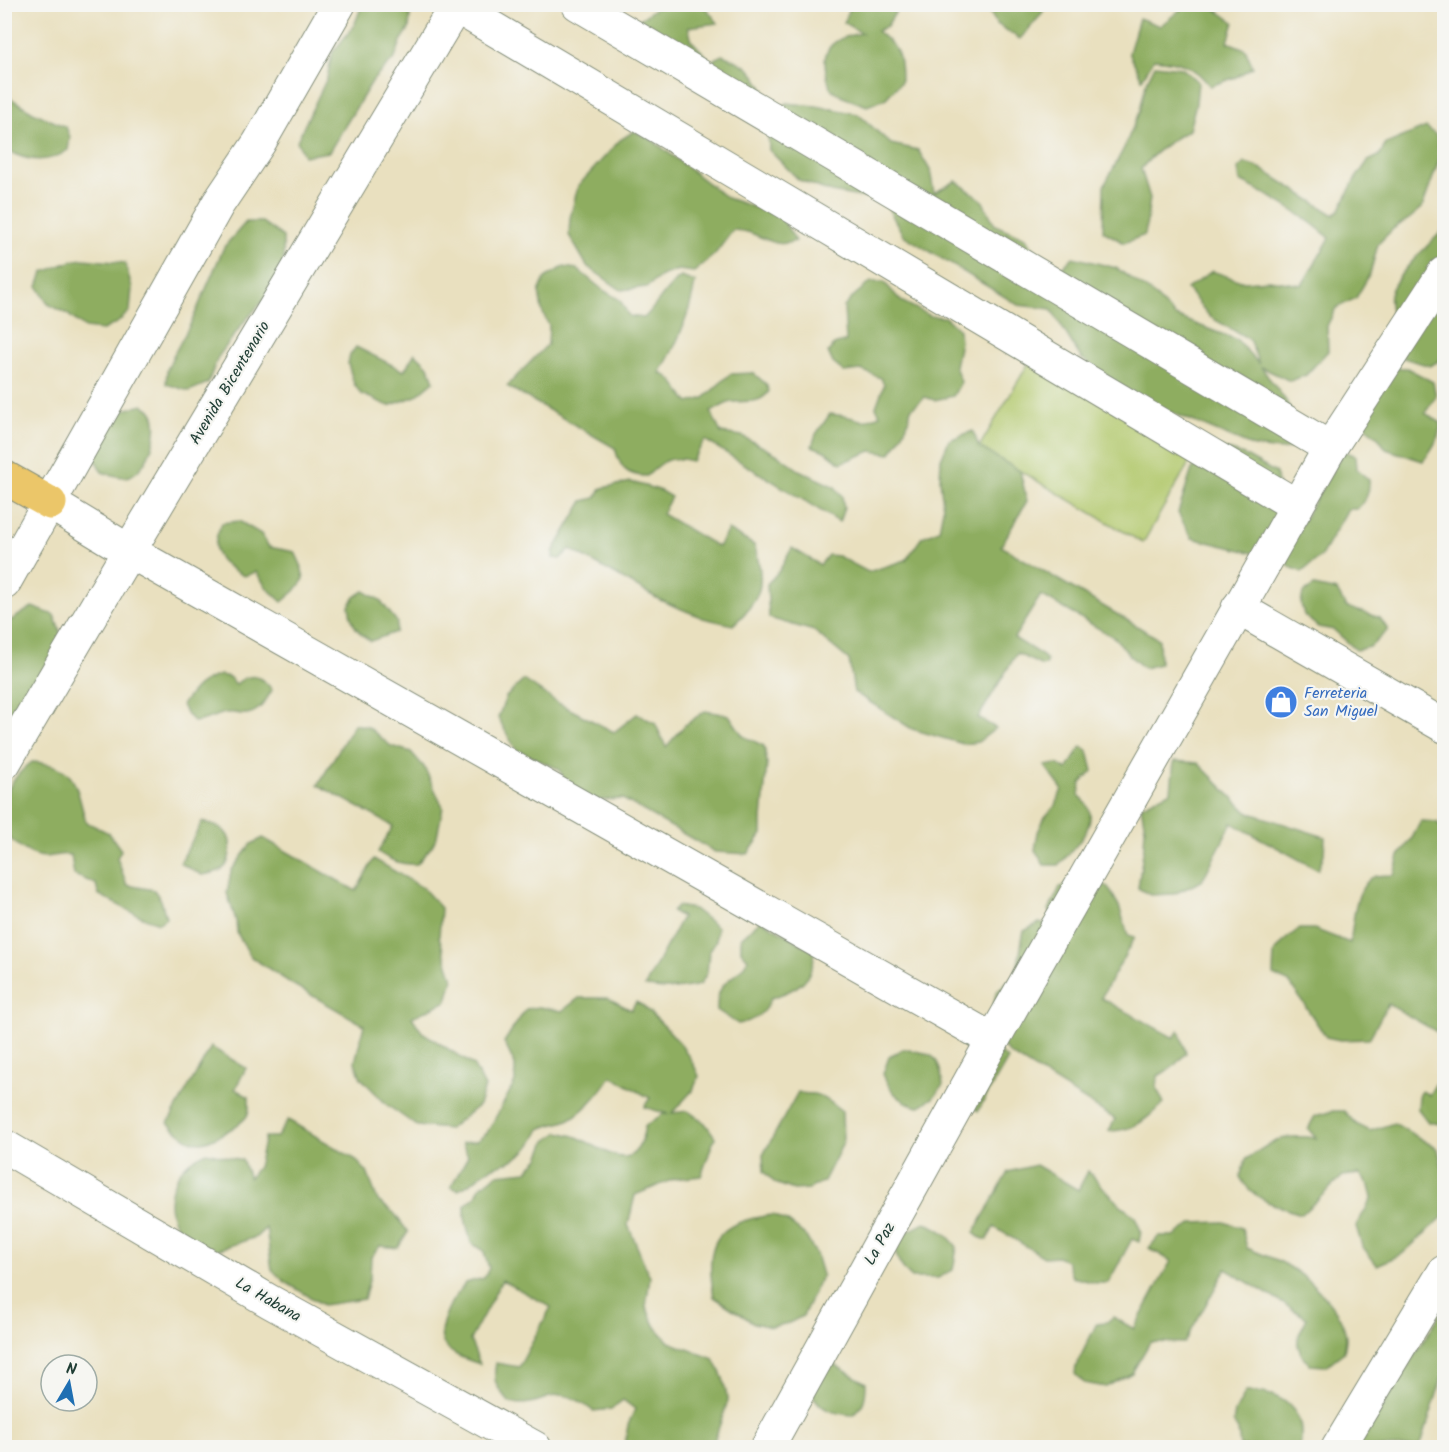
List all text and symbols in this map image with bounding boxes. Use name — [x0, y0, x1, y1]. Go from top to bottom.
street label: Avenida Bicentenario — [183, 316, 277, 450]
place label: Ferreteria San Miguel — [1304, 681, 1378, 724]
shop icon: Ferreteria San Miguel — [1263, 684, 1299, 720]
street label: La Paz — [858, 1218, 902, 1270]
street label: La Habana — [230, 1271, 306, 1329]
north arrow — [39, 1353, 99, 1413]
text: N — [64, 1357, 78, 1383]

